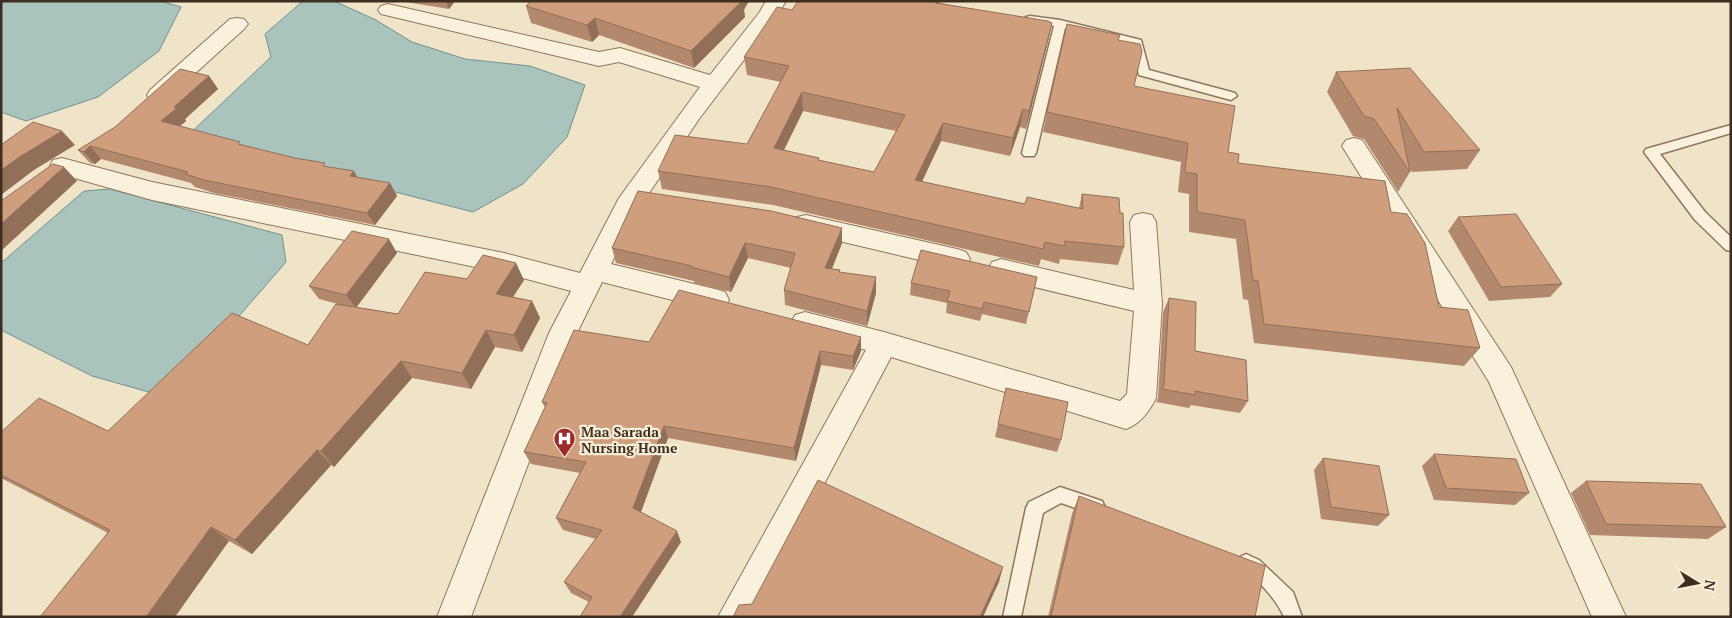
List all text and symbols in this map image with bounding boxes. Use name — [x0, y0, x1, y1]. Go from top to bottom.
place label: Maa Sarada Nursing Home — [581, 422, 678, 457]
hospital icon: Maa Sarada Nursing Home — [553, 427, 577, 458]
north arrow — [1672, 558, 1722, 608]
text: N — [1700, 578, 1721, 593]

